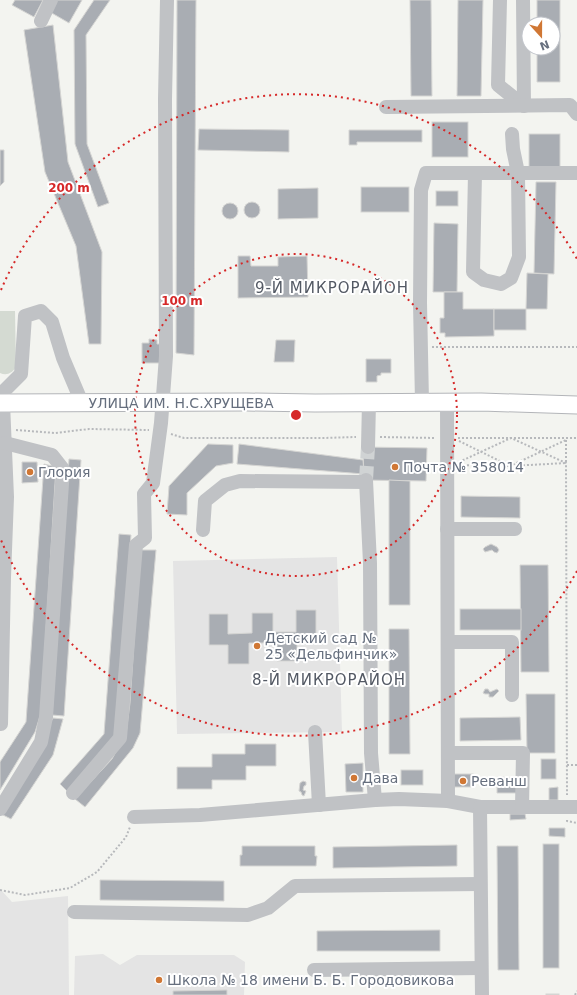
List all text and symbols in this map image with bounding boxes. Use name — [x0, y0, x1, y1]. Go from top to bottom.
north arrow — [521, 16, 561, 56]
text: N — [538, 37, 551, 53]
text: 200 m — [48, 181, 90, 195]
district label: 9-Й МИКРОРАЙОН — [255, 278, 409, 297]
text: 100 m — [161, 294, 203, 308]
street label: УЛИЦА ИМ. Н.С.ХРУЩЕВА — [89, 395, 274, 411]
centre of rings — [289, 408, 303, 422]
place label: Почта № 358014 — [403, 459, 524, 475]
marker: Почта № 358014 — [390, 462, 400, 472]
place label: Глория — [38, 464, 90, 480]
marker: Глория — [25, 467, 35, 477]
place label: Детский сад № 25 «Дельфинчик» — [265, 630, 397, 662]
marker: Детский сад № 25 «Дельфинчик» — [252, 641, 262, 651]
district label: 8-Й МИКРОРАЙОН — [252, 670, 406, 689]
place label: Дава — [362, 770, 398, 786]
marker: Дава — [349, 773, 359, 783]
place label: Реванш — [471, 773, 527, 789]
marker: Реванш — [458, 776, 468, 786]
place label: Школа № 18 имени Б. Б. Городовикова — [167, 972, 454, 988]
marker: Школа № 18 имени Б. Б. Городовикова — [154, 975, 164, 985]

